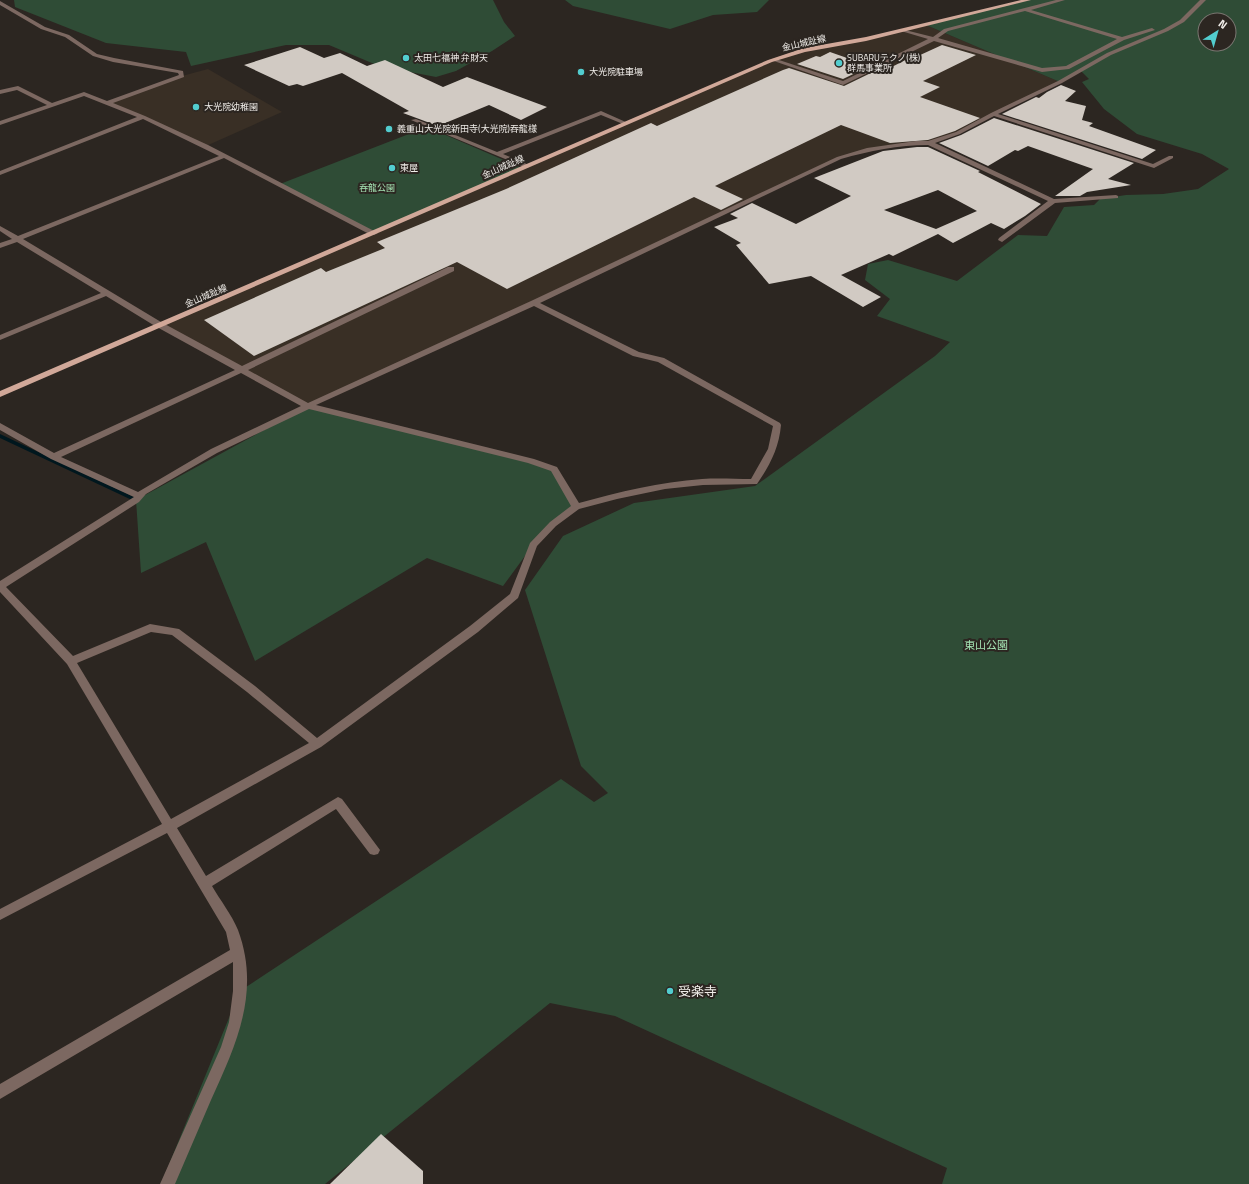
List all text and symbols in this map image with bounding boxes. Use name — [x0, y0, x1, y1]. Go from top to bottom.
north arrow — [1197, 12, 1237, 52]
text: N — [1215, 15, 1231, 33]
street label: 金山城趾線 — [780, 31, 828, 54]
place label: 太田七福神 弁財天 — [414, 51, 488, 64]
place label: SUBARUテクノ(株) 群馬事業所 — [847, 51, 920, 74]
marker: 太田七福神 弁財天 — [401, 53, 411, 63]
marker: SUBARUテクノ(株) 群馬事業所 — [834, 58, 844, 68]
place label: 大光院駐車場 — [589, 65, 643, 78]
marker: 大光院駐車場 — [576, 67, 586, 77]
place label: 大光院幼稚園 — [204, 100, 258, 113]
marker: 大光院幼稚園 — [191, 102, 201, 112]
place label: 義重山大光院新田寺(大光院)吞龍様 — [397, 122, 538, 135]
marker: 義重山大光院新田寺(大光院)吞龍様 — [384, 124, 394, 134]
street label: 金山城趾線 — [480, 151, 527, 182]
place label: 東屋 — [400, 161, 418, 174]
marker: 東屋 — [387, 163, 397, 173]
park label: 呑龍公園 — [359, 181, 395, 194]
street label: 金山城趾線 — [183, 280, 230, 310]
park label: 東山公園 — [964, 637, 1008, 653]
place label: 受楽寺 — [678, 981, 717, 1001]
marker: 受楽寺 — [665, 986, 675, 996]

